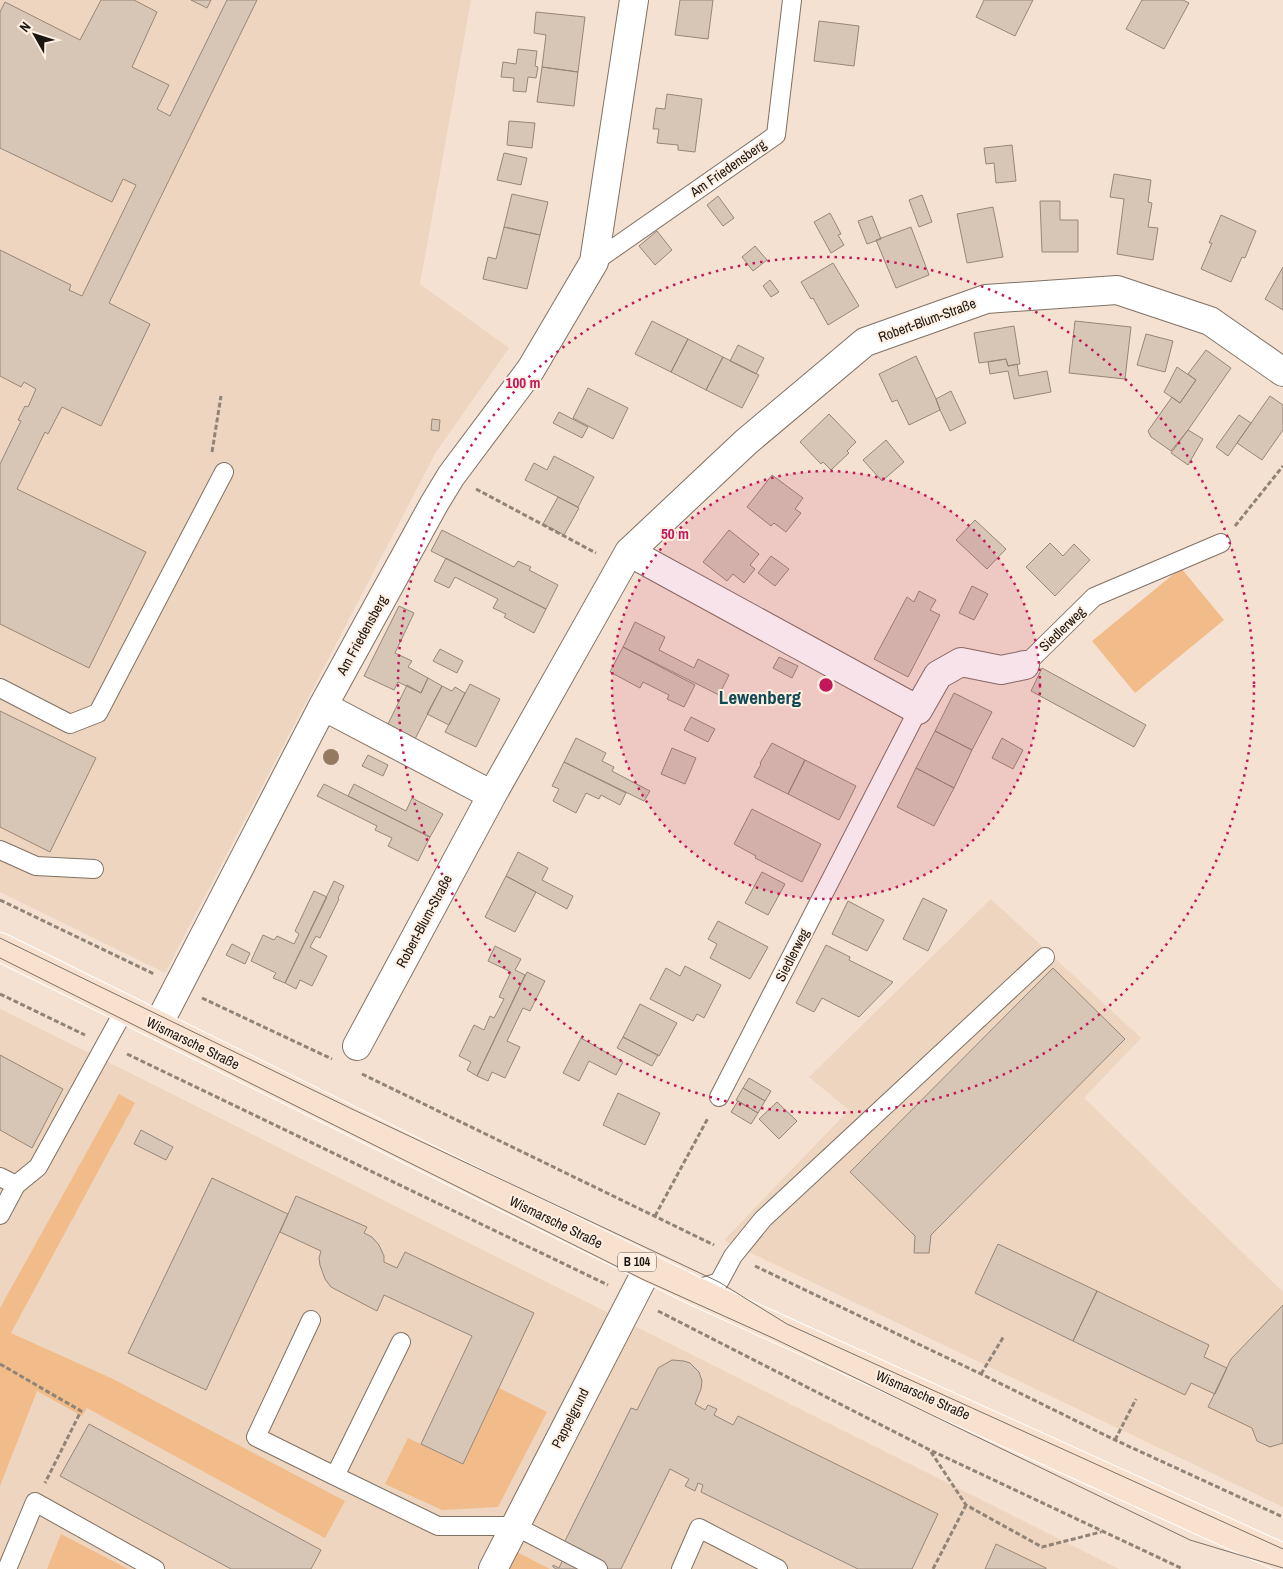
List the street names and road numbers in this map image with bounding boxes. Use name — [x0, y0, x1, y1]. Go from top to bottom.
street label: Am Friedensberg — [686, 135, 770, 201]
street label: Robert-Blum-Straße — [876, 294, 978, 346]
street label: Am Friedensberg — [332, 591, 392, 679]
street label: Siedlerweg — [1035, 602, 1089, 655]
street label: Robert-Blum-Straße — [392, 871, 456, 971]
street label: Siedlerweg — [771, 925, 813, 985]
street label: Wismarsche Straße — [143, 1013, 243, 1073]
street label: Wismarsche Straße — [506, 1192, 606, 1252]
road number: B 104 — [618, 1252, 656, 1272]
street label: Wismarsche Straße — [873, 1366, 973, 1424]
street label: Pappelgrund — [547, 1385, 593, 1451]

